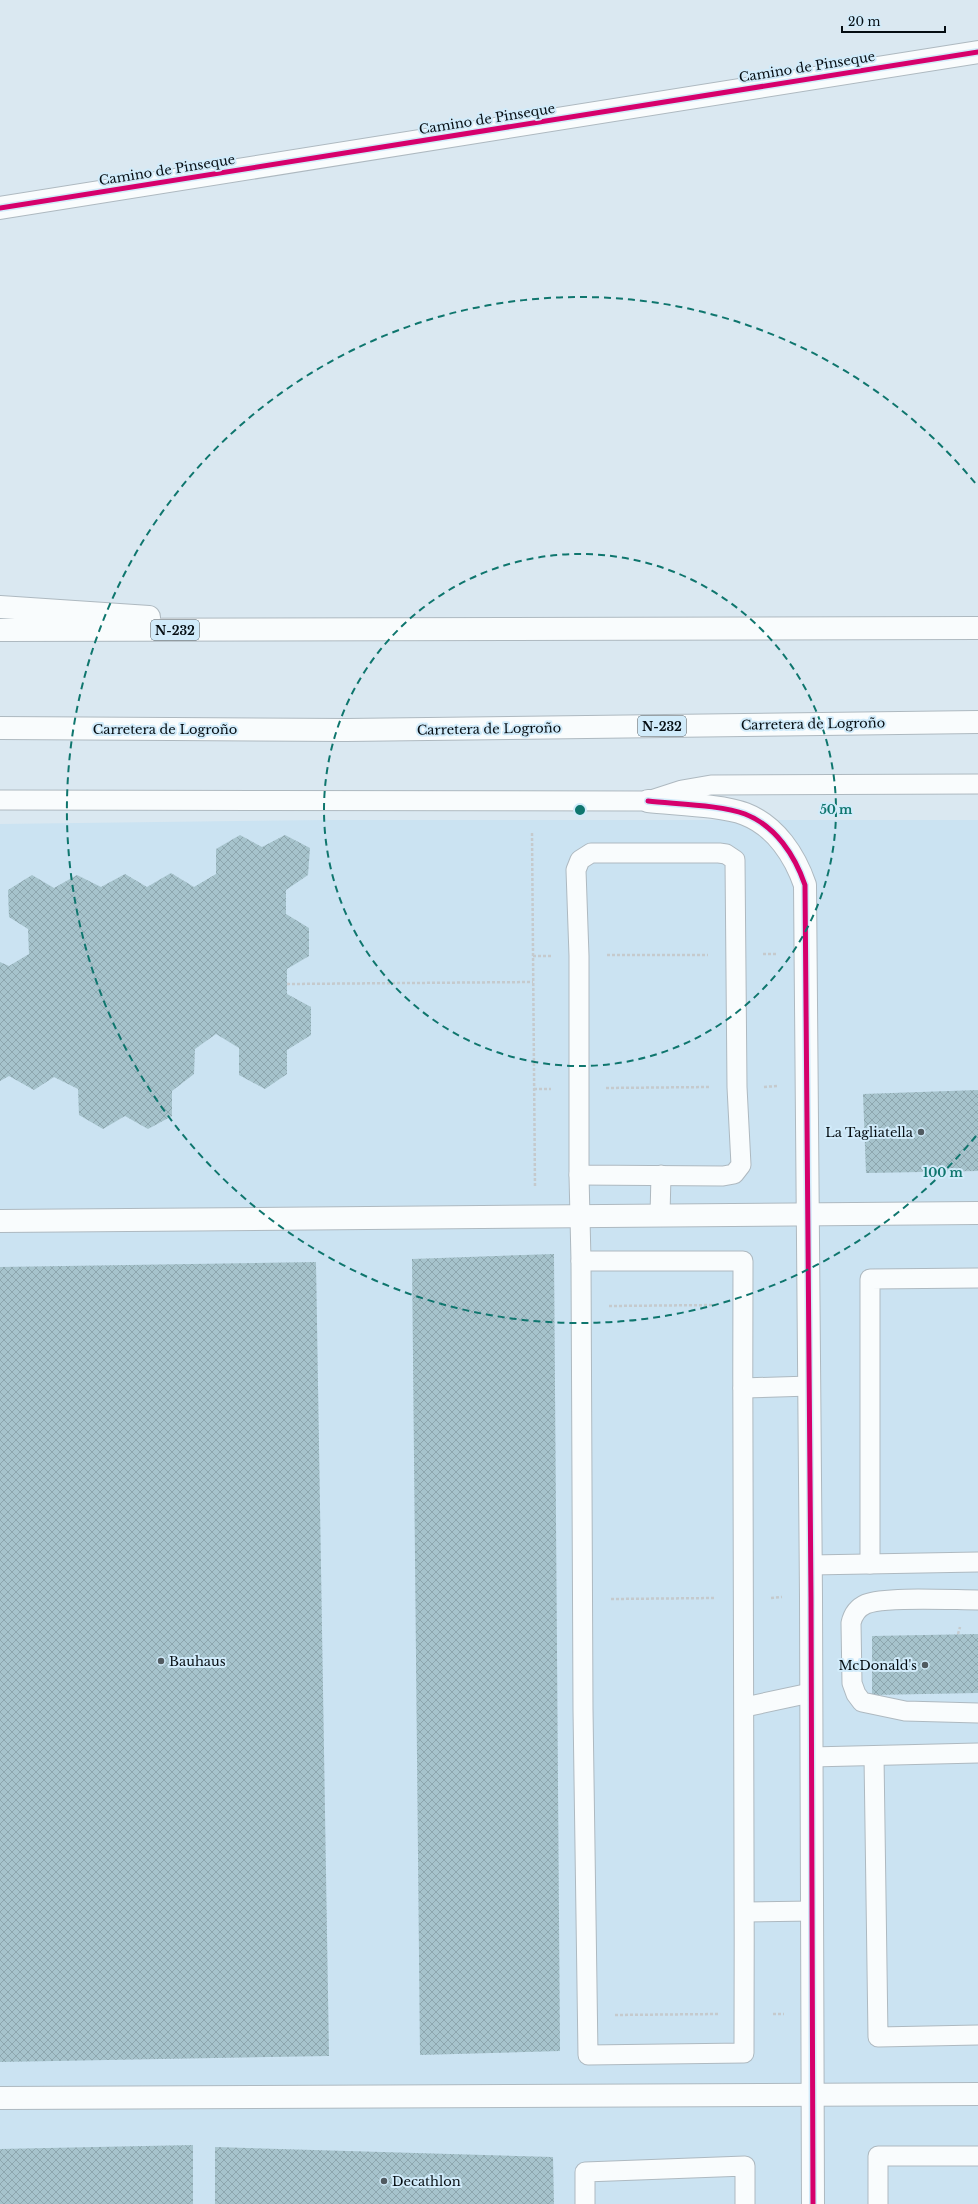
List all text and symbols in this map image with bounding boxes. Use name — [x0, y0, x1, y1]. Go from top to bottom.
scale bar — [842, 8, 945, 34]
text: 20 m — [848, 14, 880, 29]
street label: Camino de Pinseque — [738, 48, 876, 86]
street label: Camino de Pinseque — [418, 100, 556, 138]
street label: Camino de Pinseque — [98, 151, 236, 189]
road number: N-232 — [151, 620, 199, 640]
street label: Carretera de Logroño — [741, 714, 885, 734]
road number: N-232 — [638, 716, 686, 736]
street label: Carretera de Logroño — [417, 719, 561, 739]
street label: Carretera de Logroño — [93, 721, 237, 738]
text: 50 m — [820, 802, 853, 817]
centre of rings — [573, 803, 587, 817]
place label: La Tagliatella — [825, 1124, 914, 1141]
marker: La Tagliatella — [916, 1127, 926, 1137]
text: 100 m — [923, 1165, 964, 1180]
place label: Bauhaus — [169, 1653, 226, 1670]
marker: Bauhaus — [156, 1656, 166, 1666]
place label: McDonald's — [839, 1657, 917, 1674]
marker: McDonald's — [920, 1660, 930, 1670]
place label: Decathlon — [392, 2173, 461, 2190]
marker: Decathlon — [379, 2176, 389, 2186]

